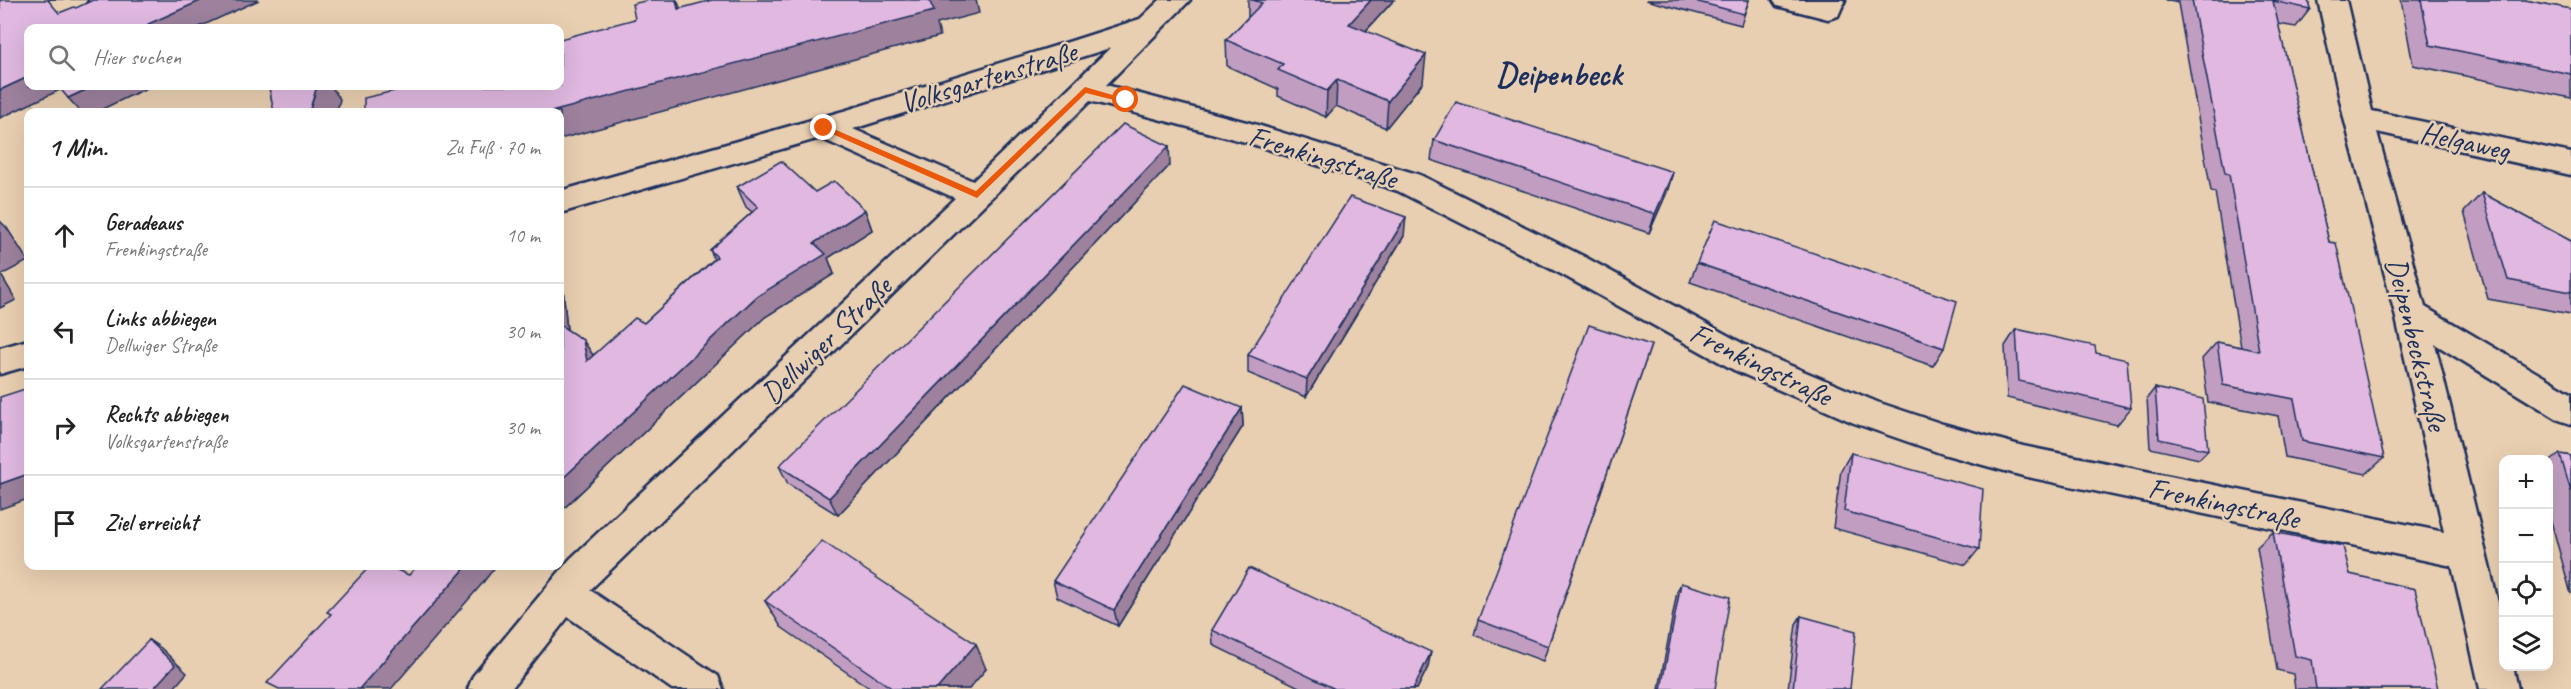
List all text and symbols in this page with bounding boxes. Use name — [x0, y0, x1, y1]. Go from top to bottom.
search box — [24, 24, 564, 90]
street label: Volksgartenstraße — [895, 31, 1083, 122]
icon: search — [45, 41, 78, 74]
text: Hier suchen — [93, 43, 181, 71]
district label: Deipenbeck — [1496, 53, 1625, 95]
route start — [1112, 86, 1138, 112]
street label: Helgaweg — [2417, 113, 2515, 169]
route end — [810, 114, 836, 140]
street label: Frenkingstraße — [1244, 116, 1404, 198]
text: 1 Min. — [48, 131, 107, 164]
text: Zu Fuß · 70 m — [446, 135, 540, 160]
text: Geradeaus — [105, 209, 182, 237]
icon: ahead — [48, 219, 81, 252]
text: 10 m — [506, 223, 540, 248]
text: Frenkingstraße — [105, 237, 207, 262]
street label: Deipenbeckstraße — [2377, 254, 2457, 436]
street label: Dellwiger Straße — [753, 267, 901, 412]
text: Links abbiegen — [105, 305, 216, 333]
street label: Frenkingstraße — [1684, 313, 1840, 416]
icon: left — [48, 315, 81, 348]
text: 30 m — [506, 319, 540, 344]
text: Dellwiger Straße — [105, 333, 217, 358]
text: Rechts abbiegen — [105, 401, 228, 429]
icon: right — [48, 411, 81, 444]
text: 30 m — [506, 415, 540, 440]
text: Volksgartenstraße — [105, 429, 227, 454]
map controls — [2499, 455, 2553, 671]
button: + — [2499, 455, 2553, 509]
street label: Frenkingstraße — [2145, 469, 2305, 538]
icon: arrive — [48, 507, 81, 540]
text: Ziel erreicht — [105, 509, 198, 537]
button: − — [2499, 509, 2553, 563]
button: locate — [2499, 563, 2553, 617]
button: layers — [2499, 617, 2553, 671]

